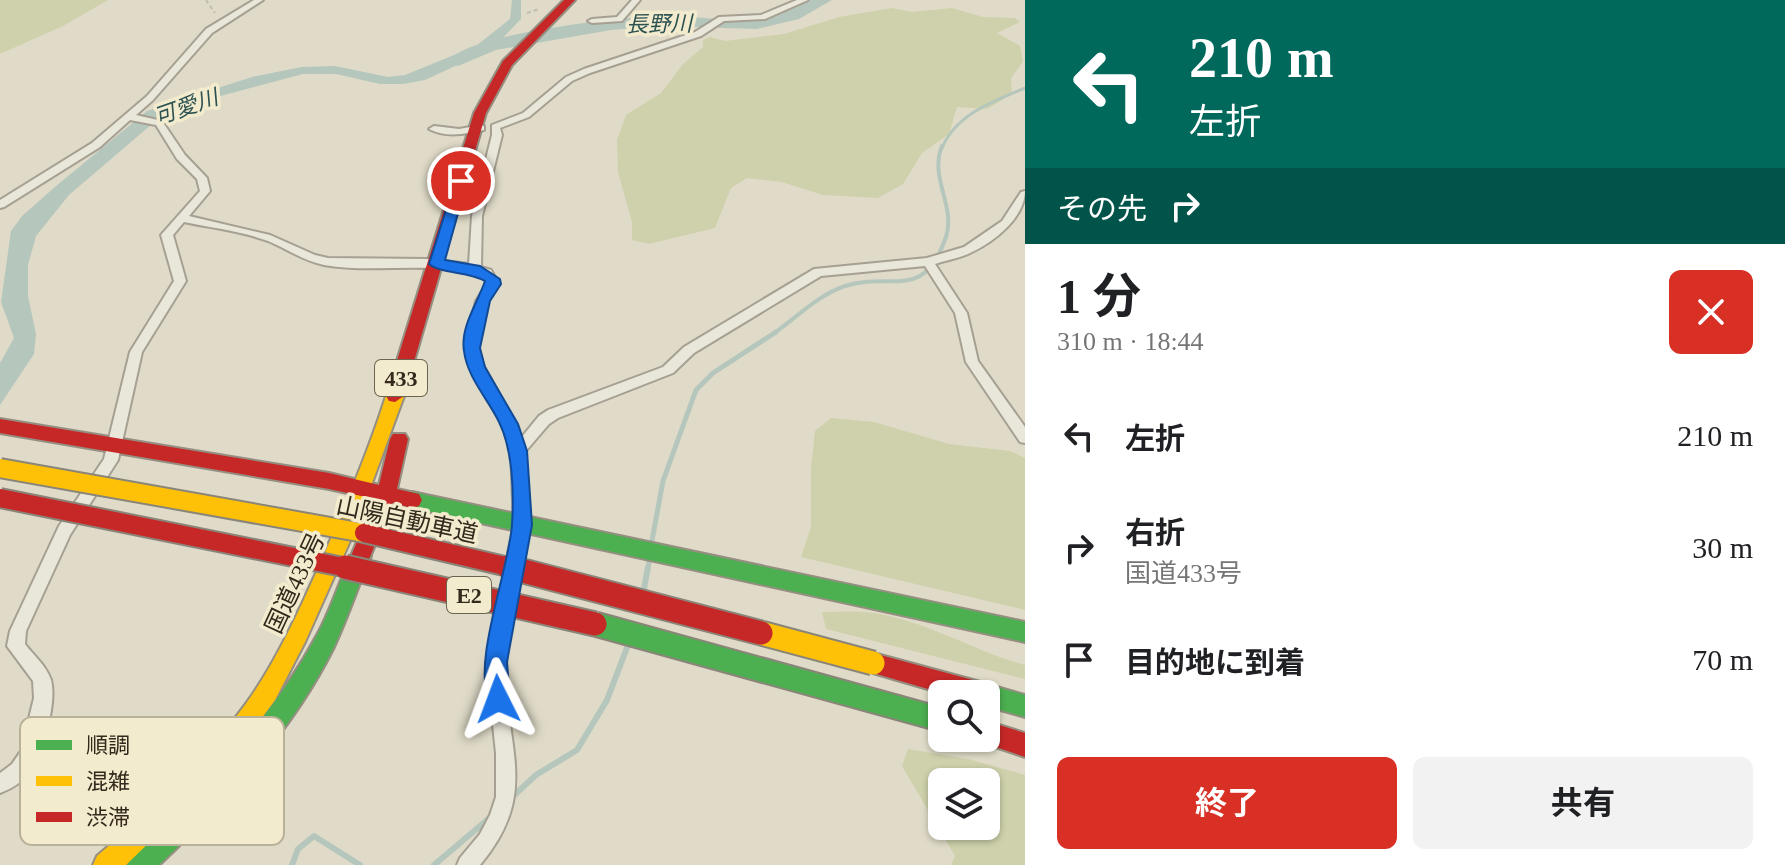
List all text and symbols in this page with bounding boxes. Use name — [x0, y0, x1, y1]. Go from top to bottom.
water label: 長野川 — [626, 11, 694, 37]
text: 210 m — [1189, 27, 1334, 89]
icon: left — [1057, 32, 1161, 136]
water label: 可愛川 — [151, 84, 223, 130]
text: 左折 — [1189, 102, 1261, 142]
pin — [427, 147, 495, 215]
icon: arrive — [439, 159, 483, 203]
icon: right — [1163, 184, 1207, 228]
text: その先 — [1057, 192, 1147, 225]
text: 1 分 — [1057, 270, 1141, 323]
button: close — [1669, 270, 1753, 354]
text: 310 m · 18:44 — [1057, 327, 1204, 356]
road number: 433 — [375, 360, 427, 396]
icon: left — [1057, 414, 1101, 458]
text: 210 m — [1677, 419, 1753, 452]
text: 左折 — [1125, 422, 1185, 455]
street label: 山陽自動車道 — [334, 492, 480, 548]
text: 右折 — [1125, 516, 1185, 549]
icon: right — [1057, 526, 1101, 570]
street label: 国道433号 — [260, 529, 330, 637]
text: 30 m — [1692, 531, 1753, 564]
text: 国道433号 — [1125, 559, 1242, 588]
road number: E2 — [447, 577, 491, 613]
icon: arrive — [1057, 638, 1101, 682]
text: 70 m — [1692, 643, 1753, 676]
text: 目的地に到着 — [1125, 646, 1305, 679]
position arrow — [456, 657, 540, 741]
map controls — [928, 680, 1000, 840]
button: search — [928, 680, 1000, 752]
legend — [20, 717, 284, 845]
text: 順調 — [86, 733, 130, 758]
button: 終了 — [1057, 757, 1397, 849]
button: 共有 — [1413, 757, 1753, 849]
button: layers — [928, 768, 1000, 840]
text: 混雑 — [86, 769, 130, 794]
text: 渋滞 — [86, 805, 130, 830]

